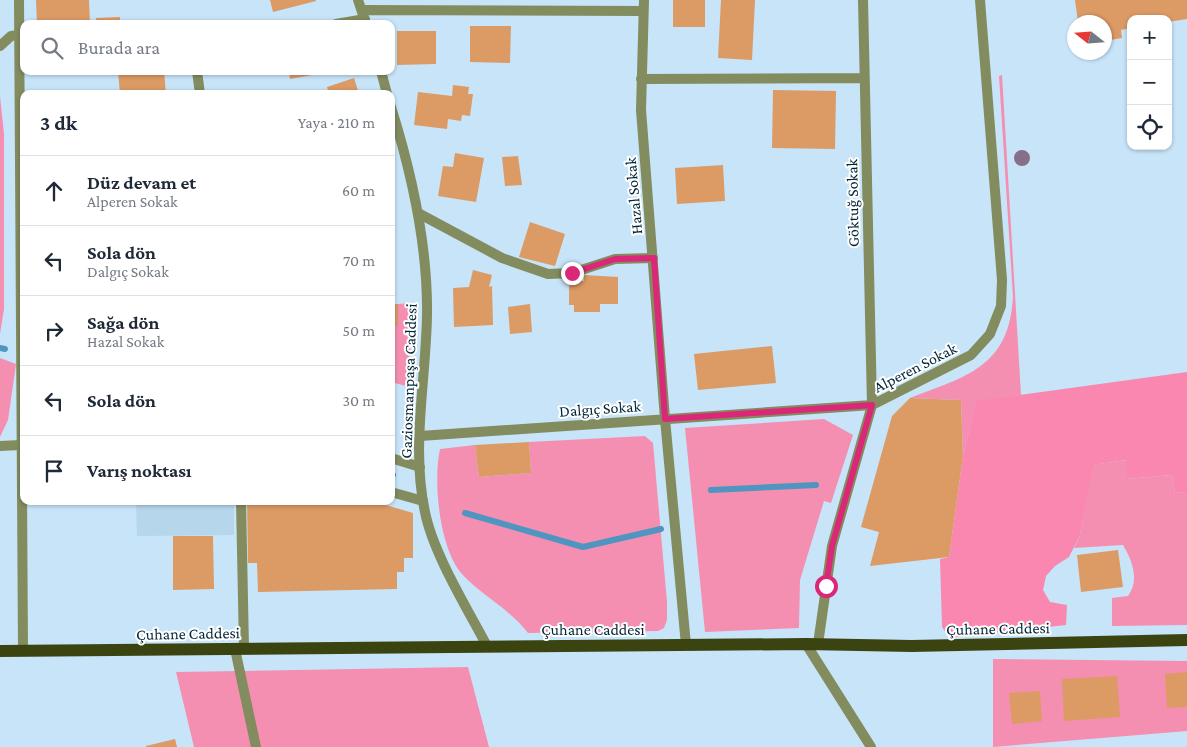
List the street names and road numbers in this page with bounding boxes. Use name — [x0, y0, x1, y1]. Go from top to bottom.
street label: Hazal Sokak — [622, 156, 645, 235]
street label: Göktuğ Sokak — [843, 158, 863, 247]
street label: Gaziosmanpaşa Caddesi — [397, 303, 421, 459]
street label: Alperen Sokak — [871, 339, 960, 397]
street label: Dalgıç Sokak — [559, 397, 642, 421]
street label: Çuhane Caddesi — [946, 619, 1050, 639]
street label: Çuhane Caddesi — [541, 621, 645, 639]
street label: Çuhane Caddesi — [136, 624, 240, 644]

